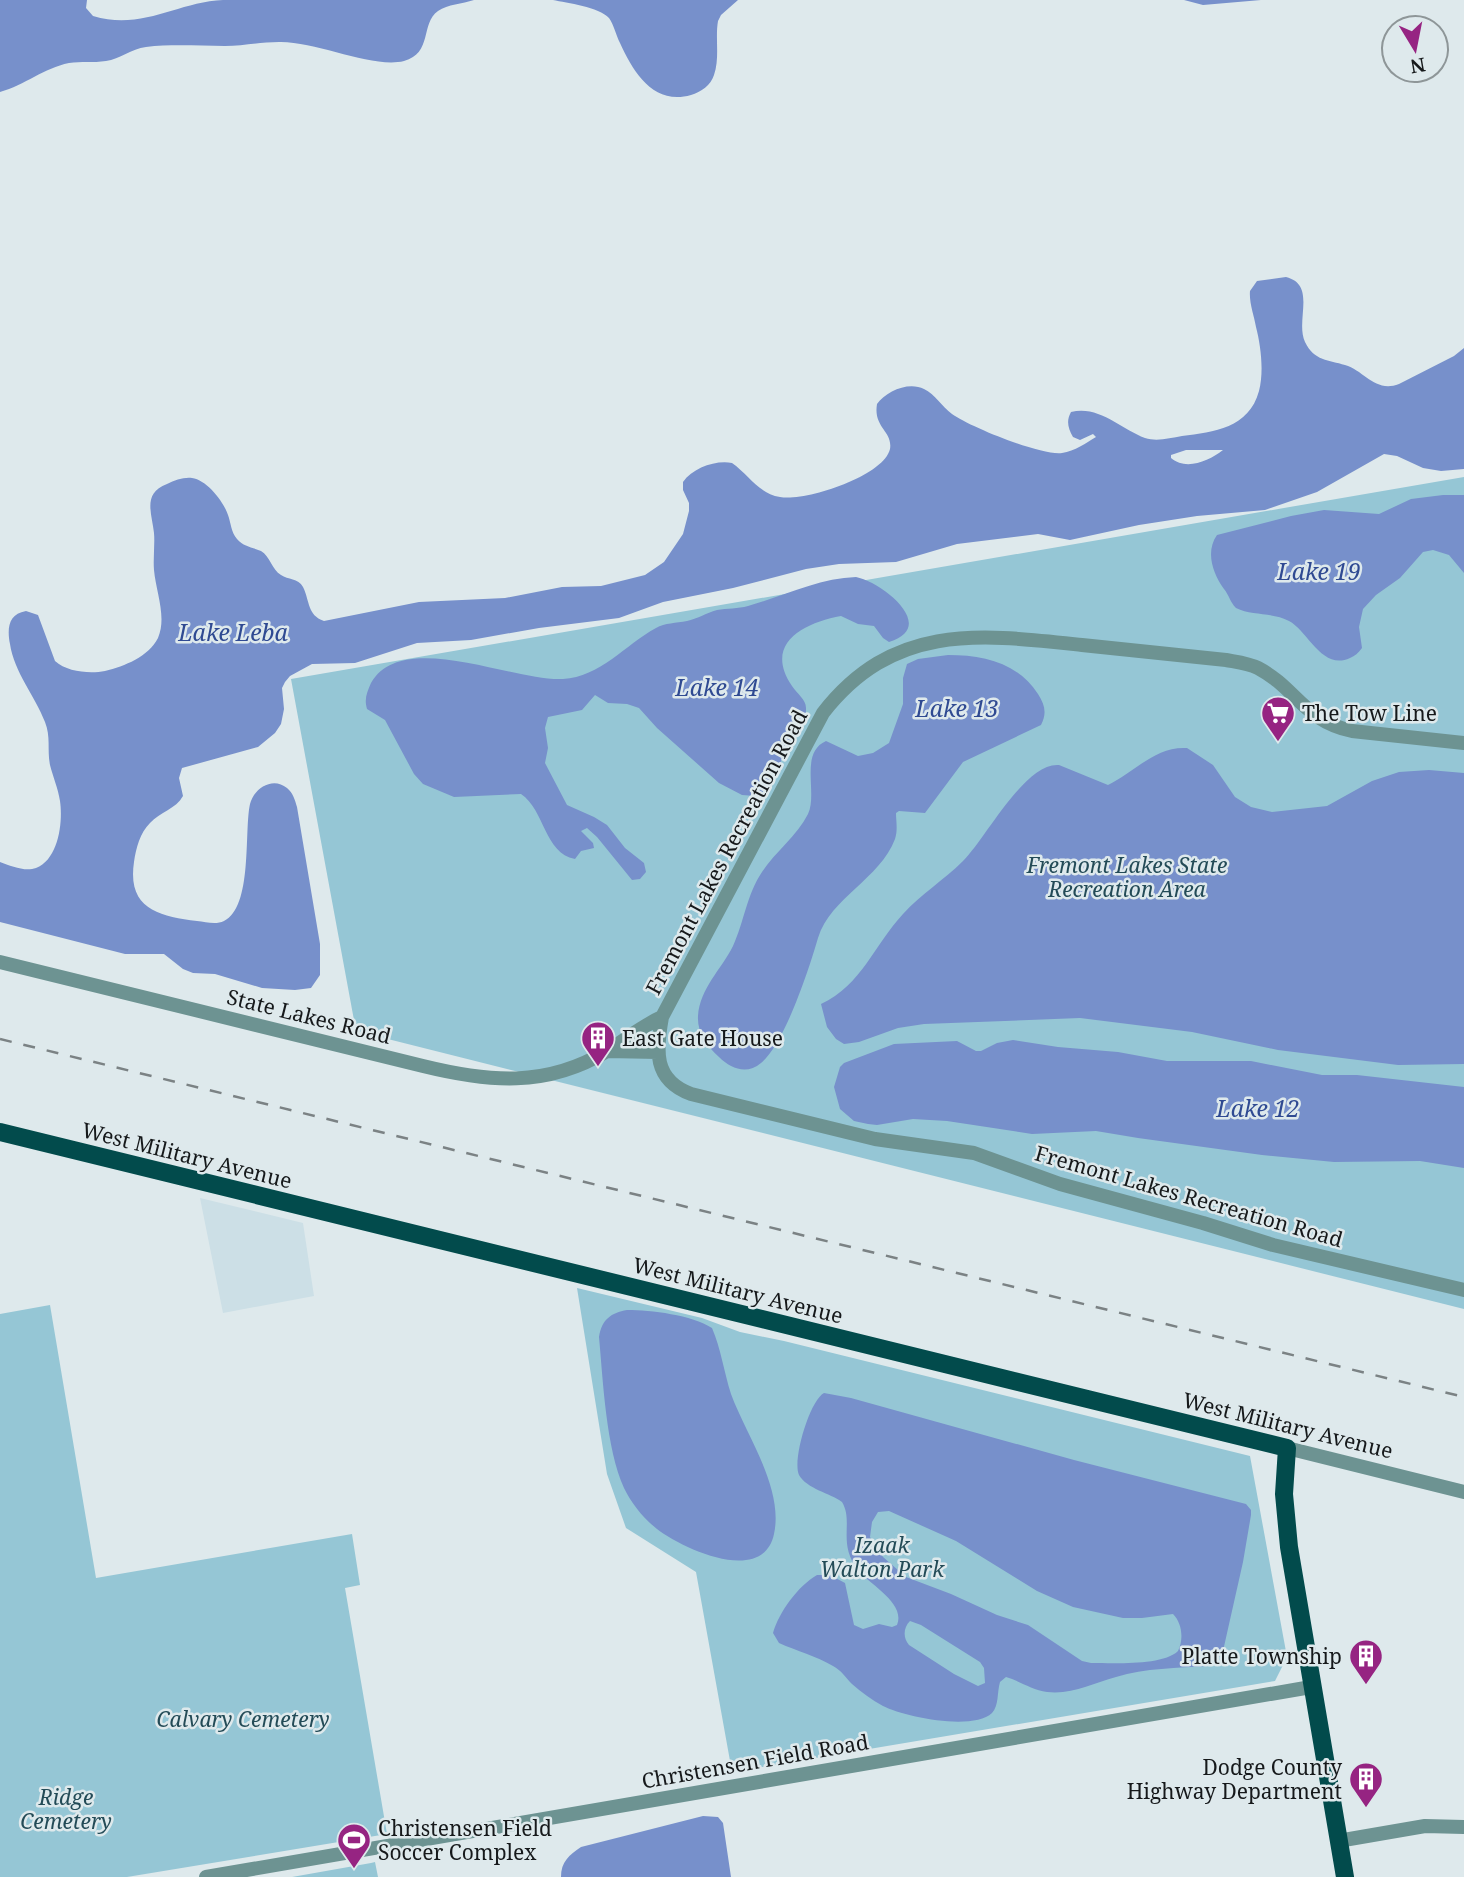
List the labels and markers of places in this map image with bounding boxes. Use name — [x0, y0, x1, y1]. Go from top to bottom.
supermarket icon: The Tow Line — [1259, 694, 1297, 743]
place label: The Tow Line — [1302, 699, 1437, 727]
building icon: East Gate House — [579, 1019, 617, 1068]
place label: East Gate House — [622, 1024, 783, 1052]
building icon: Platte Township — [1347, 1637, 1385, 1686]
place label: Platte Township — [1181, 1642, 1342, 1670]
place label: Dodge County Highway Department — [1127, 1753, 1342, 1805]
building icon: Dodge County Highway Department — [1347, 1760, 1385, 1809]
place label: Christensen Field Soccer Complex — [378, 1814, 552, 1866]
sports icon: Christensen Field Soccer Complex — [335, 1821, 373, 1870]

